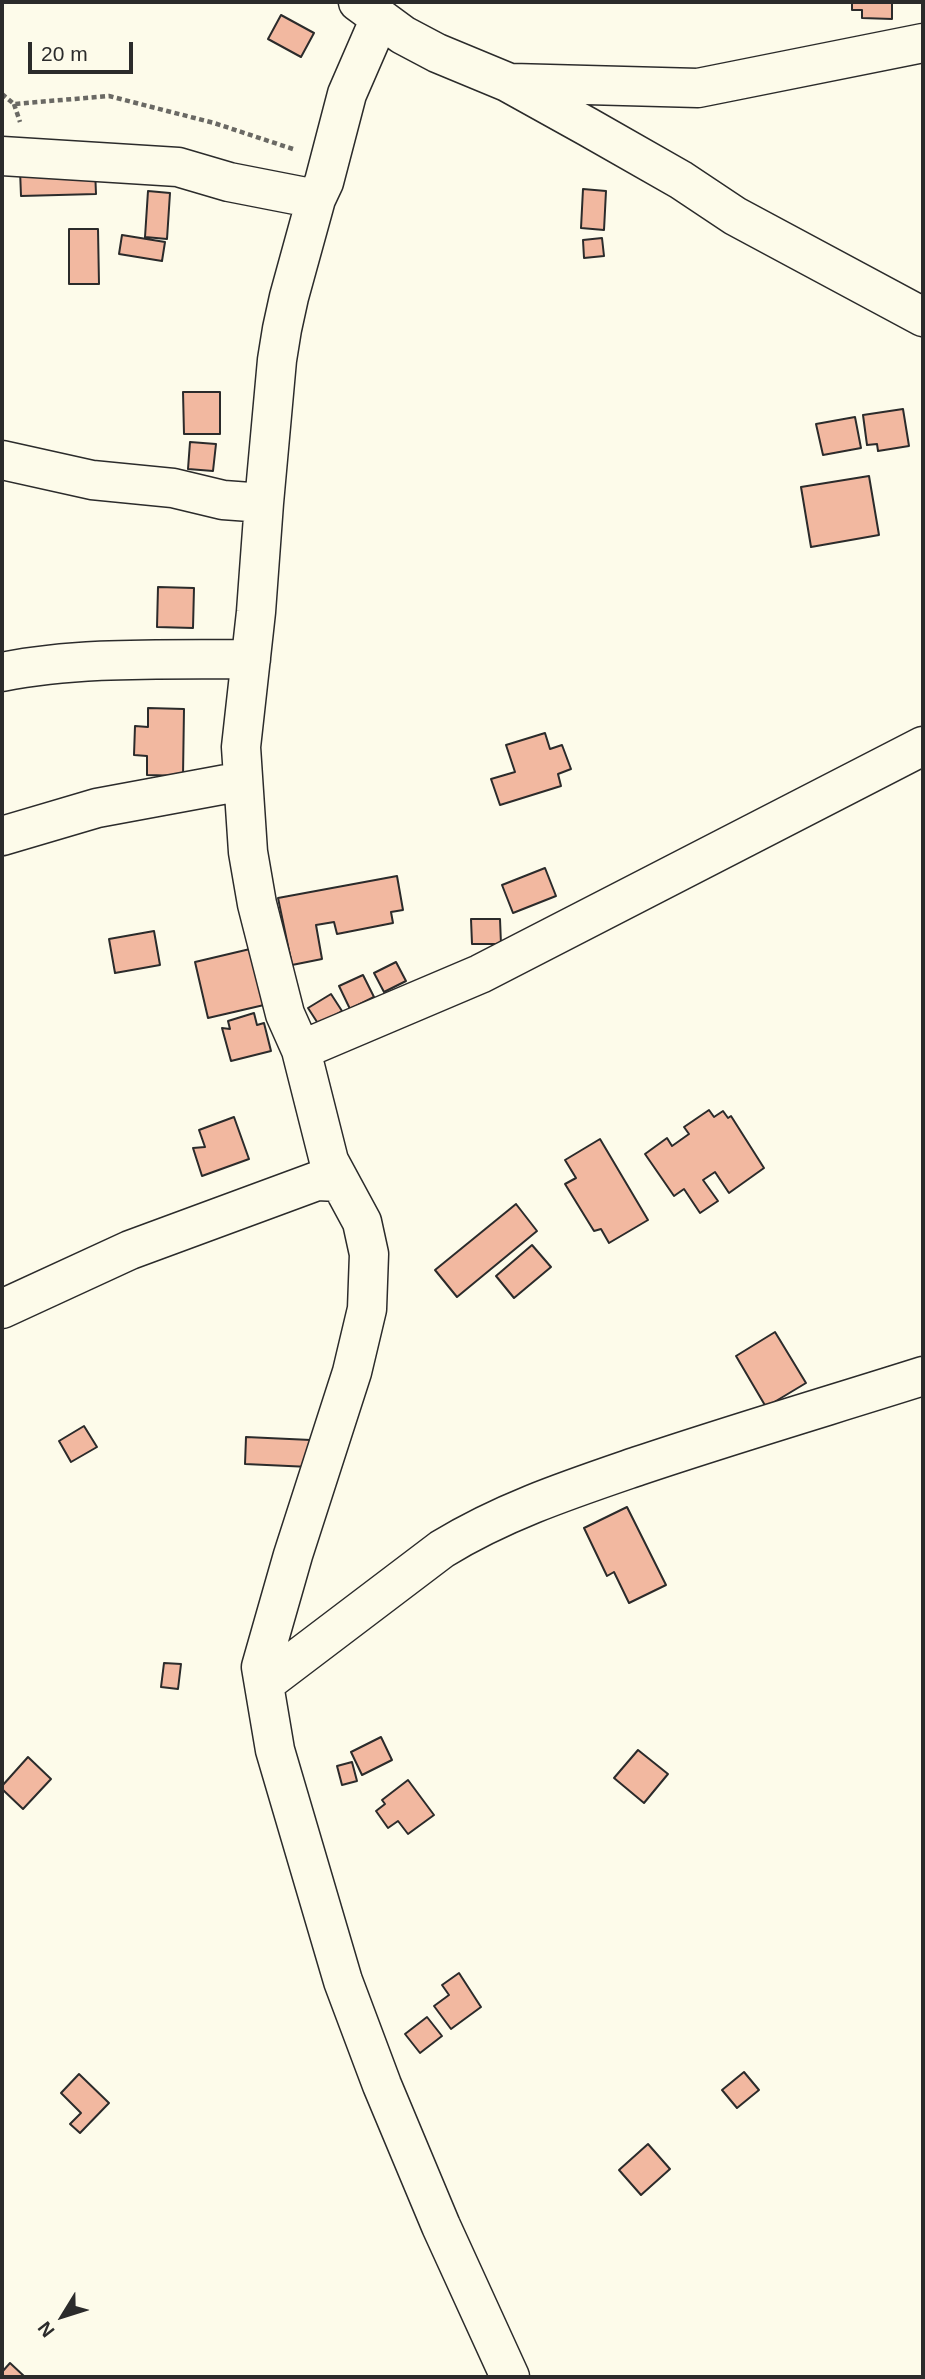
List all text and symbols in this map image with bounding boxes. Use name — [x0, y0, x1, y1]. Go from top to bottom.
scale bar — [32, 28, 136, 72]
text: 20 m — [41, 42, 88, 65]
north arrow — [28, 2281, 98, 2351]
text: N — [34, 2317, 59, 2341]

